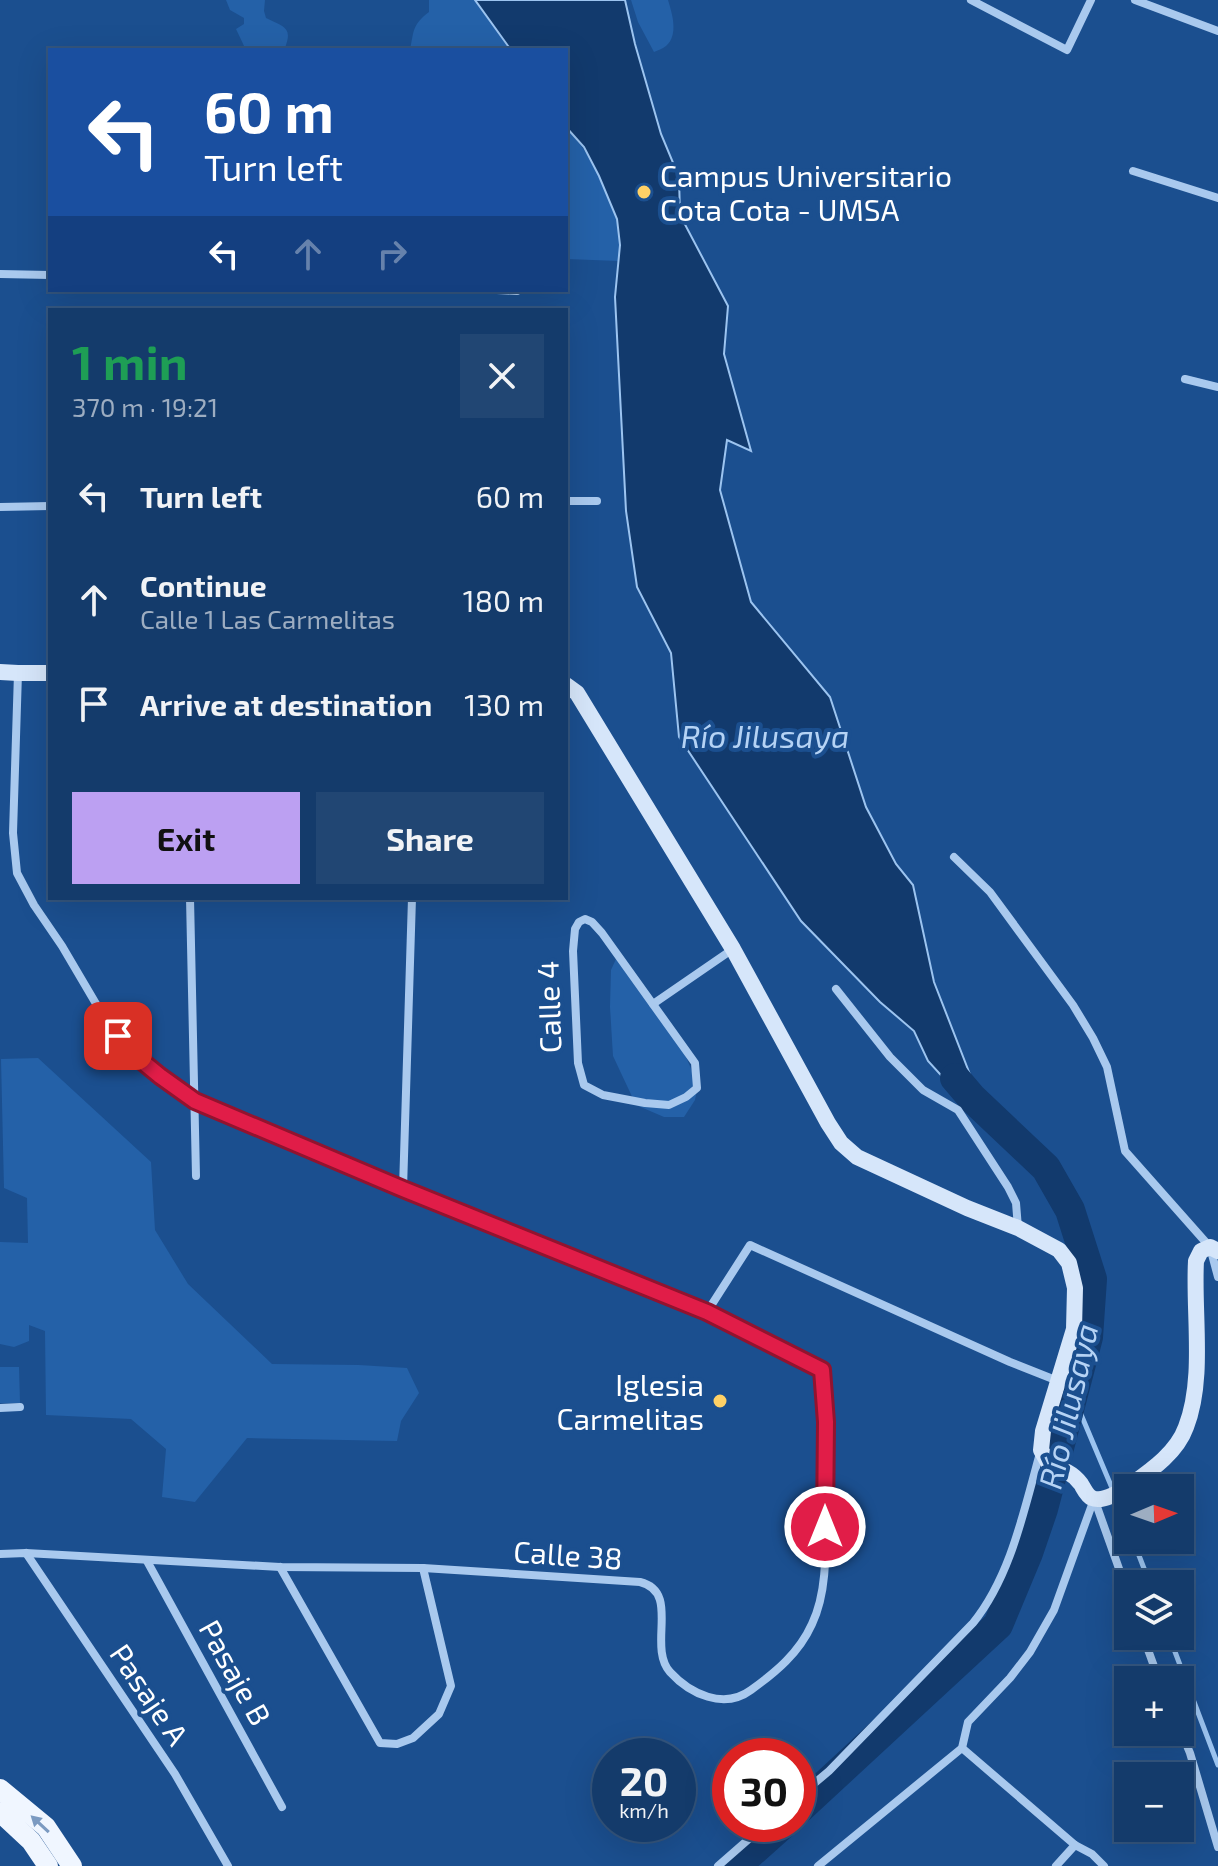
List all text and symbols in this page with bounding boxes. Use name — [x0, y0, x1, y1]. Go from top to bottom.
text: 60 m — [204, 77, 334, 144]
icon: left — [72, 80, 176, 184]
text: Turn left — [204, 145, 343, 188]
place label: Campus Universitario Cota Cota - UMSA — [660, 157, 952, 227]
marker: Campus Universitario Cota Cota - UMSA — [635, 183, 653, 201]
icon: left — [202, 232, 246, 276]
icon: ahead — [286, 232, 330, 276]
icon: right — [370, 232, 414, 276]
text: 1 min — [72, 332, 188, 390]
button: close — [460, 334, 544, 418]
text: 370 m · 19:21 — [72, 391, 218, 422]
icon: left — [72, 474, 116, 518]
text: Turn left — [140, 478, 262, 514]
text: 60 m — [476, 478, 544, 514]
text: Continue — [140, 567, 267, 603]
icon: ahead — [72, 578, 116, 622]
text: 180 m — [463, 582, 544, 618]
text: Calle 1 Las Carmelitas — [140, 603, 395, 634]
icon: arrive — [72, 682, 116, 726]
text: Arrive at destination — [140, 686, 432, 722]
text: 130 m — [464, 686, 544, 722]
water label: Río Jilusaya — [681, 716, 849, 755]
button: Exit — [72, 792, 300, 884]
button: Share — [316, 792, 544, 884]
street label: Calle 4 — [528, 960, 568, 1054]
pin — [84, 1002, 152, 1070]
icon: arrive — [96, 1014, 140, 1058]
water label: Río Jilusaya — [1030, 1320, 1105, 1493]
place label: Iglesia Carmelitas — [557, 1366, 704, 1436]
marker: Iglesia Carmelitas — [711, 1392, 729, 1410]
north arrow — [1114, 1474, 1194, 1554]
map controls — [1114, 1474, 1194, 1842]
position arrow — [783, 1485, 867, 1569]
street label: Calle 38 — [512, 1532, 624, 1576]
button: layers — [1114, 1570, 1194, 1650]
street label: Pasaje B — [192, 1613, 280, 1731]
street label: Pasaje A — [103, 1637, 197, 1752]
button: + — [1114, 1666, 1194, 1746]
speed limit sign: 30 — [712, 1738, 816, 1842]
text: 20 — [620, 1756, 668, 1804]
button: − — [1114, 1762, 1194, 1842]
text: km/h — [619, 1798, 669, 1822]
one-way arrow — [31, 1815, 50, 1833]

